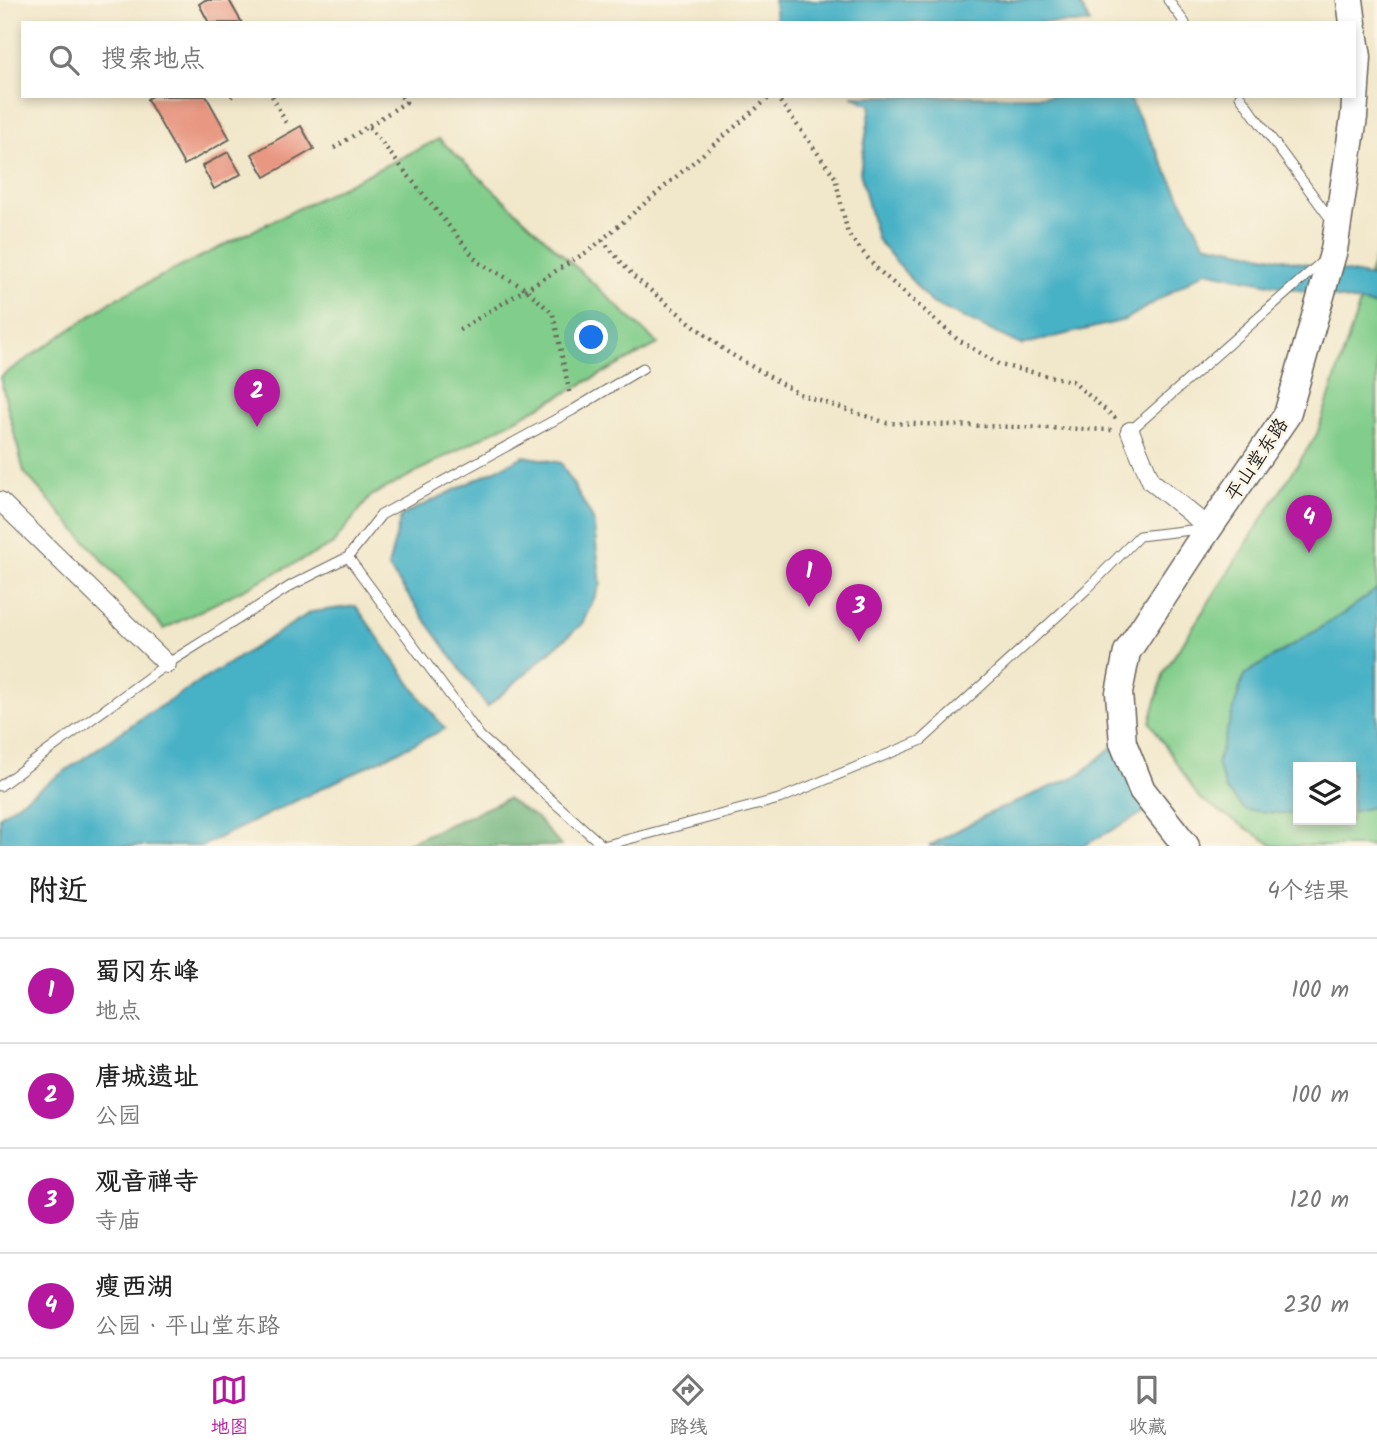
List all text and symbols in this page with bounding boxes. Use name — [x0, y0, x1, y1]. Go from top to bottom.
search box — [21, 21, 1356, 98]
text: 搜索地点 — [101, 39, 205, 81]
icon: search — [45, 41, 83, 79]
your location — [574, 320, 608, 354]
pin: 2 — [234, 369, 280, 427]
street label: 平山堂东路 — [1219, 412, 1297, 508]
pin: 4 — [1286, 495, 1332, 553]
pin: 1 — [786, 549, 832, 607]
pin: 3 — [836, 584, 882, 642]
map controls — [1293, 762, 1356, 825]
button: layers — [1293, 762, 1356, 825]
text: 附近 — [28, 868, 88, 916]
text: 4个结果 — [1267, 874, 1349, 910]
text: 蜀冈东峰 — [95, 952, 199, 994]
text: 1 — [48, 973, 54, 1009]
text: 100 m — [1291, 973, 1349, 1009]
text: 地点 — [95, 994, 141, 1030]
text: 唐城遗址 — [95, 1057, 199, 1099]
text: 2 — [44, 1078, 58, 1114]
text: 100 m — [1291, 1078, 1349, 1114]
text: 公园 — [95, 1099, 141, 1135]
text: 观音禅寺 — [95, 1162, 199, 1204]
text: 3 — [45, 1183, 57, 1219]
text: 120 m — [1289, 1183, 1349, 1219]
text: 寺庙 — [95, 1204, 141, 1240]
text: 瘦西湖 — [95, 1267, 173, 1309]
text: 4 — [45, 1288, 57, 1324]
text: 230 m — [1283, 1288, 1349, 1324]
text: 公园 · 平山堂东路 — [95, 1309, 280, 1345]
tab: 地图 — [210, 1371, 249, 1443]
tab: 路线 — [669, 1371, 708, 1443]
tab: 收藏 — [1128, 1371, 1167, 1443]

